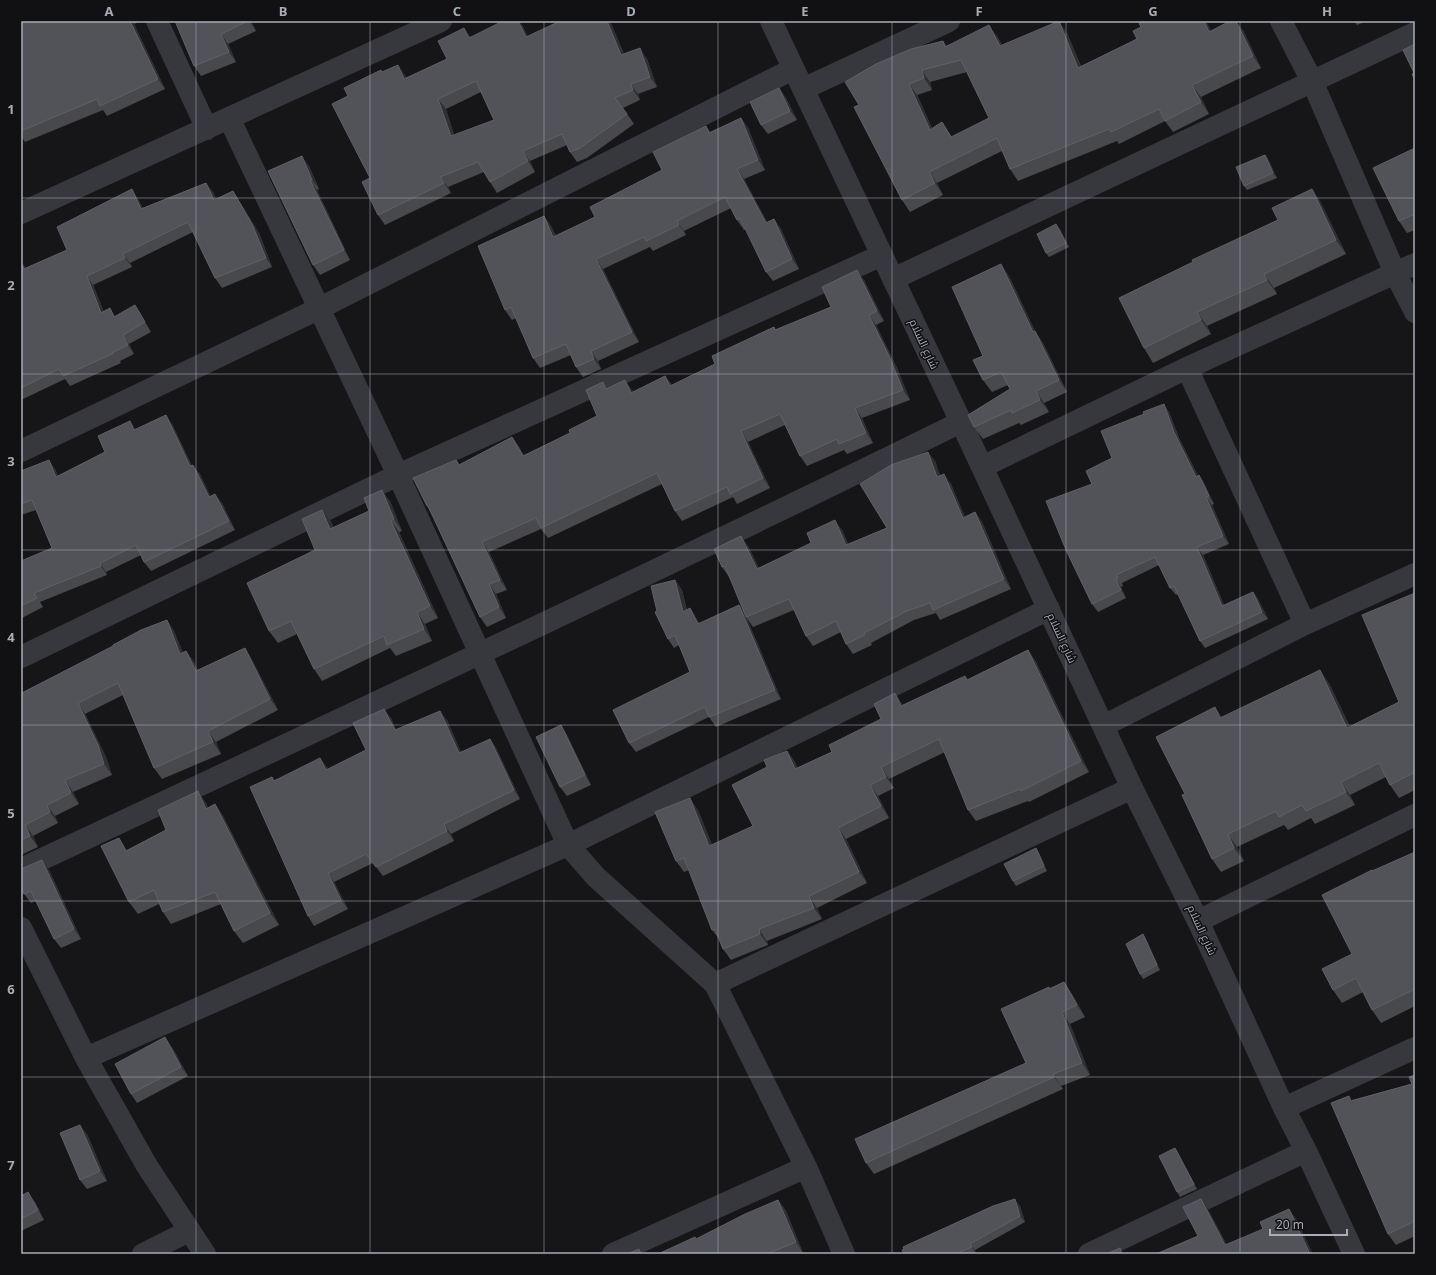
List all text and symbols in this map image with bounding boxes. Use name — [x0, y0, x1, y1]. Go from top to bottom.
text: A — [105, 2, 114, 20]
text: B — [279, 2, 287, 20]
text: C — [453, 2, 461, 20]
text: D — [626, 2, 636, 20]
text: E — [801, 2, 809, 20]
text: F — [975, 2, 983, 20]
text: G — [1148, 2, 1158, 20]
text: H — [1322, 2, 1332, 20]
text: 1 — [7, 100, 15, 118]
text: 2 — [7, 276, 15, 294]
street label: شارع السلام — [905, 316, 943, 372]
text: 3 — [7, 452, 15, 470]
street label: شارع السلام — [1043, 610, 1081, 666]
text: 4 — [7, 628, 15, 646]
text: 5 — [7, 804, 15, 822]
street label: شارع السلام — [1183, 902, 1221, 958]
text: 6 — [7, 980, 15, 998]
text: 7 — [7, 1156, 15, 1174]
scale bar — [1270, 1211, 1347, 1237]
text: 20 m — [1276, 1216, 1304, 1233]

